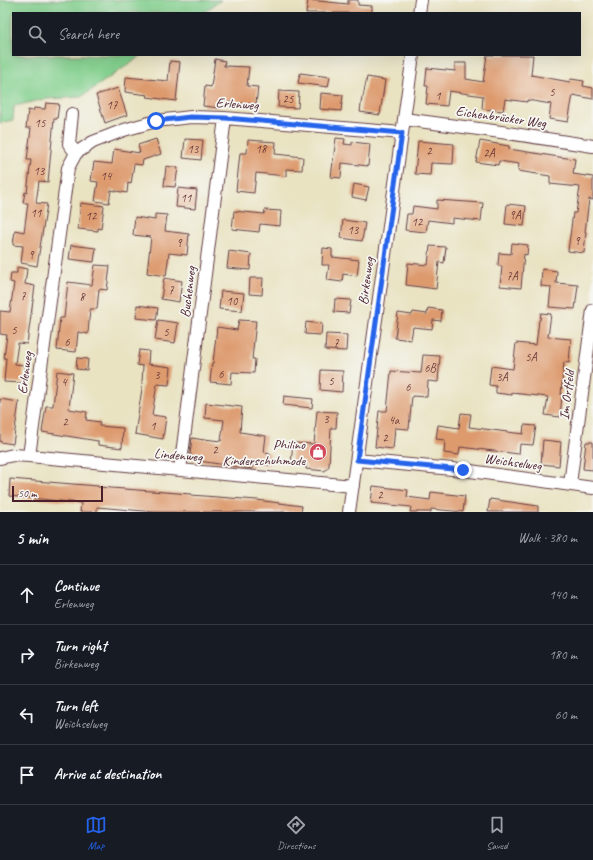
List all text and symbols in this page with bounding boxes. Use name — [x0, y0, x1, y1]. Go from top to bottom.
search box — [12, 12, 581, 56]
icon: search — [26, 23, 48, 45]
text: Search here — [58, 25, 119, 44]
house number: 5 — [549, 84, 555, 100]
house number: 1 — [435, 88, 441, 104]
house number: 25 — [283, 91, 294, 107]
street label: Erlenweg — [215, 94, 260, 114]
house number: 17 — [107, 97, 118, 113]
street label: Eichenbrücker Weg — [455, 102, 548, 132]
route start — [147, 112, 165, 130]
house number: 15 — [35, 115, 46, 131]
house number: 13 — [188, 141, 200, 157]
house number: 18 — [256, 141, 268, 157]
house number: 2 — [426, 143, 433, 159]
house number: 2A — [483, 145, 496, 161]
house number: 13 — [34, 163, 46, 179]
house number: 14 — [101, 168, 113, 184]
house number: 11 — [181, 190, 192, 206]
house number: 11 — [31, 205, 42, 221]
house number: 9A — [509, 207, 522, 223]
house number: 12 — [86, 208, 98, 224]
house number: 12 — [412, 214, 424, 230]
house number: 13 — [348, 222, 360, 238]
house number: 9 — [574, 233, 581, 249]
house number: 9 — [176, 235, 183, 251]
house number: 9 — [28, 247, 35, 263]
street label: Birkenweg — [354, 255, 378, 306]
street label: Buchenweg — [176, 264, 200, 319]
house number: 7A — [506, 268, 519, 284]
house number: 7 — [168, 282, 174, 298]
house number: 7 — [20, 288, 26, 304]
house number: 8 — [79, 289, 86, 305]
house number: 10 — [227, 293, 239, 309]
house number: 5 — [11, 322, 17, 338]
house number: 5 — [163, 324, 169, 340]
house number: 6 — [64, 334, 70, 350]
house number: 7 — [333, 335, 339, 351]
house number: 5A — [525, 349, 538, 365]
street label: Erlenweg — [14, 350, 37, 395]
house number: 6B — [424, 360, 437, 376]
house number: 6 — [218, 366, 224, 382]
house number: 3 — [154, 367, 161, 383]
street label: Im Ortfeld — [556, 367, 579, 421]
house number: 3A — [496, 369, 509, 385]
house number: 5 — [328, 373, 334, 389]
house number: 4 — [61, 374, 68, 390]
house number: 6 — [405, 379, 411, 395]
house number: 3 — [323, 411, 330, 427]
house number: 4a — [389, 412, 400, 428]
house number: 2 — [62, 414, 69, 430]
house number: 1 — [150, 418, 156, 434]
house number: 2 — [382, 430, 389, 446]
place label: Philino Kinderschuhmode — [223, 436, 306, 469]
house number: 2 — [212, 442, 219, 458]
shop icon: Philino Kinderschuhmode — [308, 442, 328, 462]
street label: Lindenweg — [153, 444, 204, 466]
street label: Weichselweg — [484, 450, 544, 475]
route end — [454, 461, 472, 479]
scale bar — [12, 484, 103, 503]
text: 50 m — [18, 486, 37, 500]
house number: 2 — [377, 487, 384, 503]
text: 5 min — [16, 528, 48, 549]
text: Walk · 380 m — [518, 530, 577, 546]
text: Continue — [54, 577, 99, 596]
icon: ahead — [16, 584, 38, 606]
text: 140 m — [549, 587, 577, 603]
text: Erlenweg — [54, 596, 93, 612]
text: Turn right — [54, 637, 107, 656]
icon: right — [16, 644, 38, 666]
text: 180 m — [549, 647, 577, 663]
text: Birkenweg — [54, 656, 98, 672]
text: Turn left — [54, 697, 97, 716]
icon: left — [16, 704, 38, 726]
text: 60 m — [555, 707, 577, 723]
text: Weichselweg — [54, 716, 107, 732]
icon: arrive — [16, 764, 38, 786]
text: Arrive at destination — [54, 765, 161, 784]
tab: Map — [85, 814, 107, 852]
tab: Directions — [277, 814, 316, 852]
tab: Saved — [486, 814, 508, 852]

